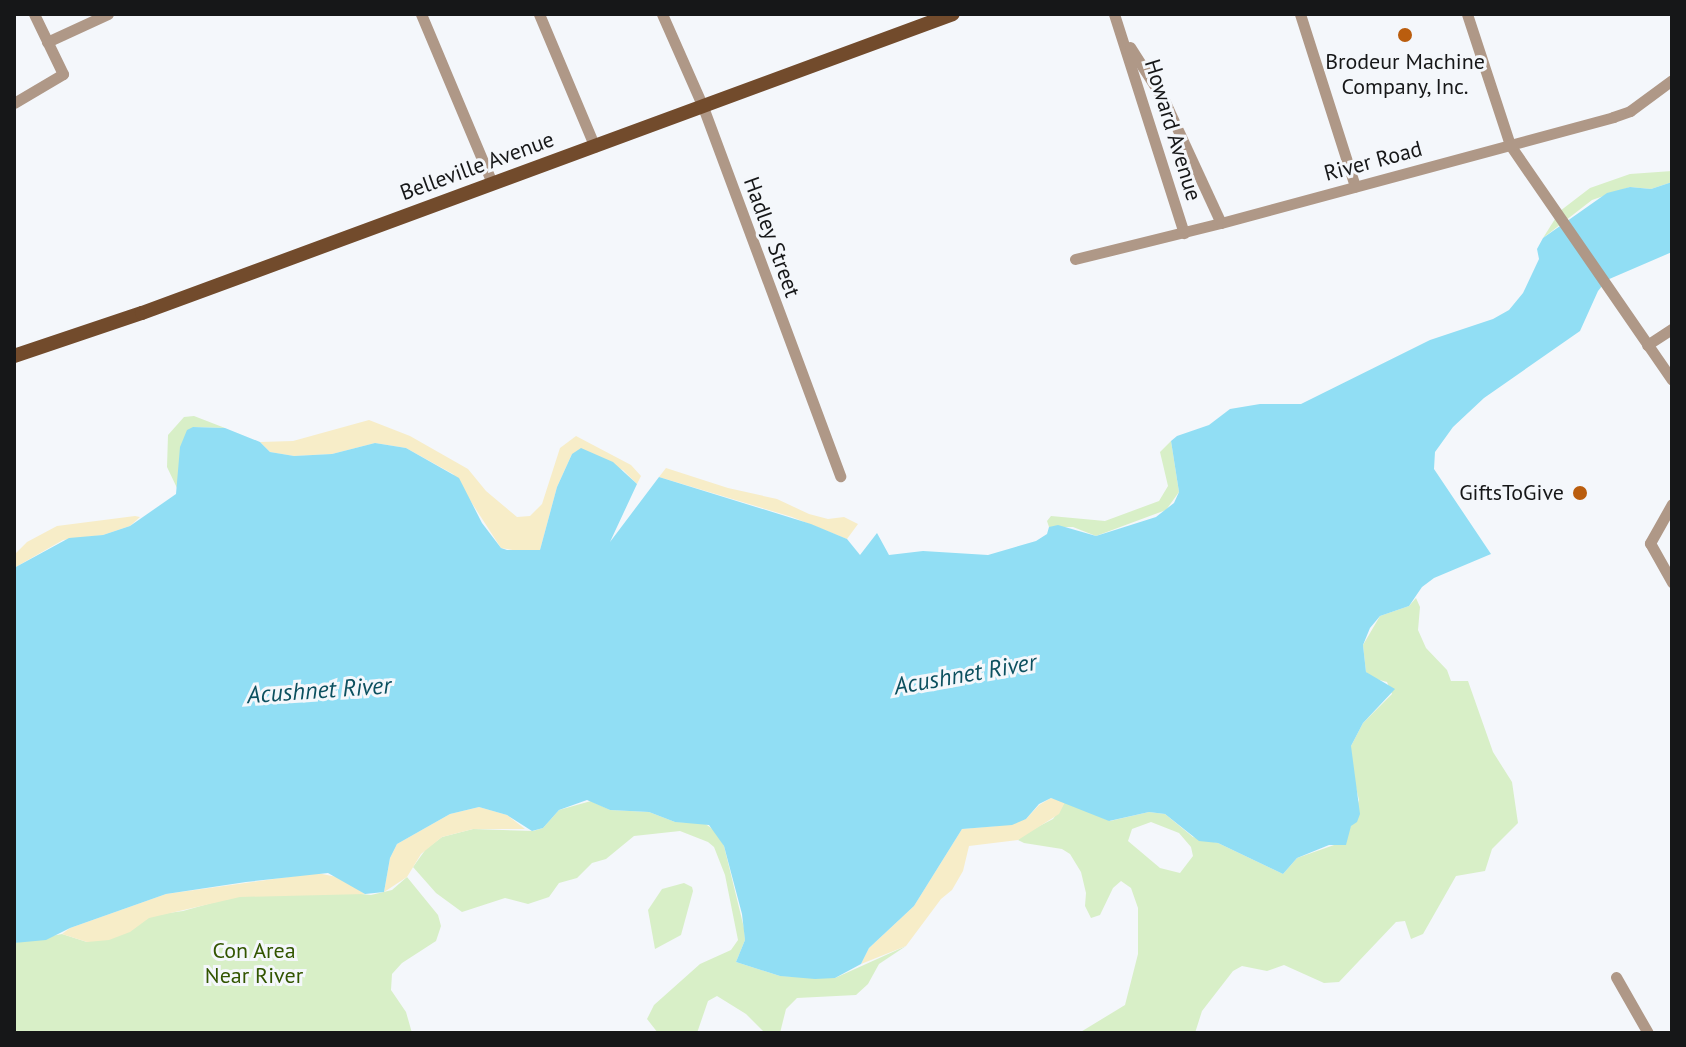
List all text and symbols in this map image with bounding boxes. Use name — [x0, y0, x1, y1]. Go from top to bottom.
marker: Brodeur Machine Company, Inc. — [1396, 26, 1414, 44]
place label: Brodeur Machine Company, Inc. — [1325, 48, 1485, 100]
street label: Howard Avenue — [1139, 56, 1207, 204]
street label: Belleville Avenue — [396, 126, 558, 206]
street label: River Road — [1321, 135, 1425, 187]
street label: Hadley Street — [738, 173, 806, 301]
place label: GiftsToGive — [1459, 480, 1564, 506]
marker: GiftsToGive — [1571, 484, 1589, 502]
water label: Acushnet River — [891, 647, 1039, 701]
water label: Acushnet River — [246, 671, 392, 709]
park label: Con Area Near River — [205, 937, 303, 988]

